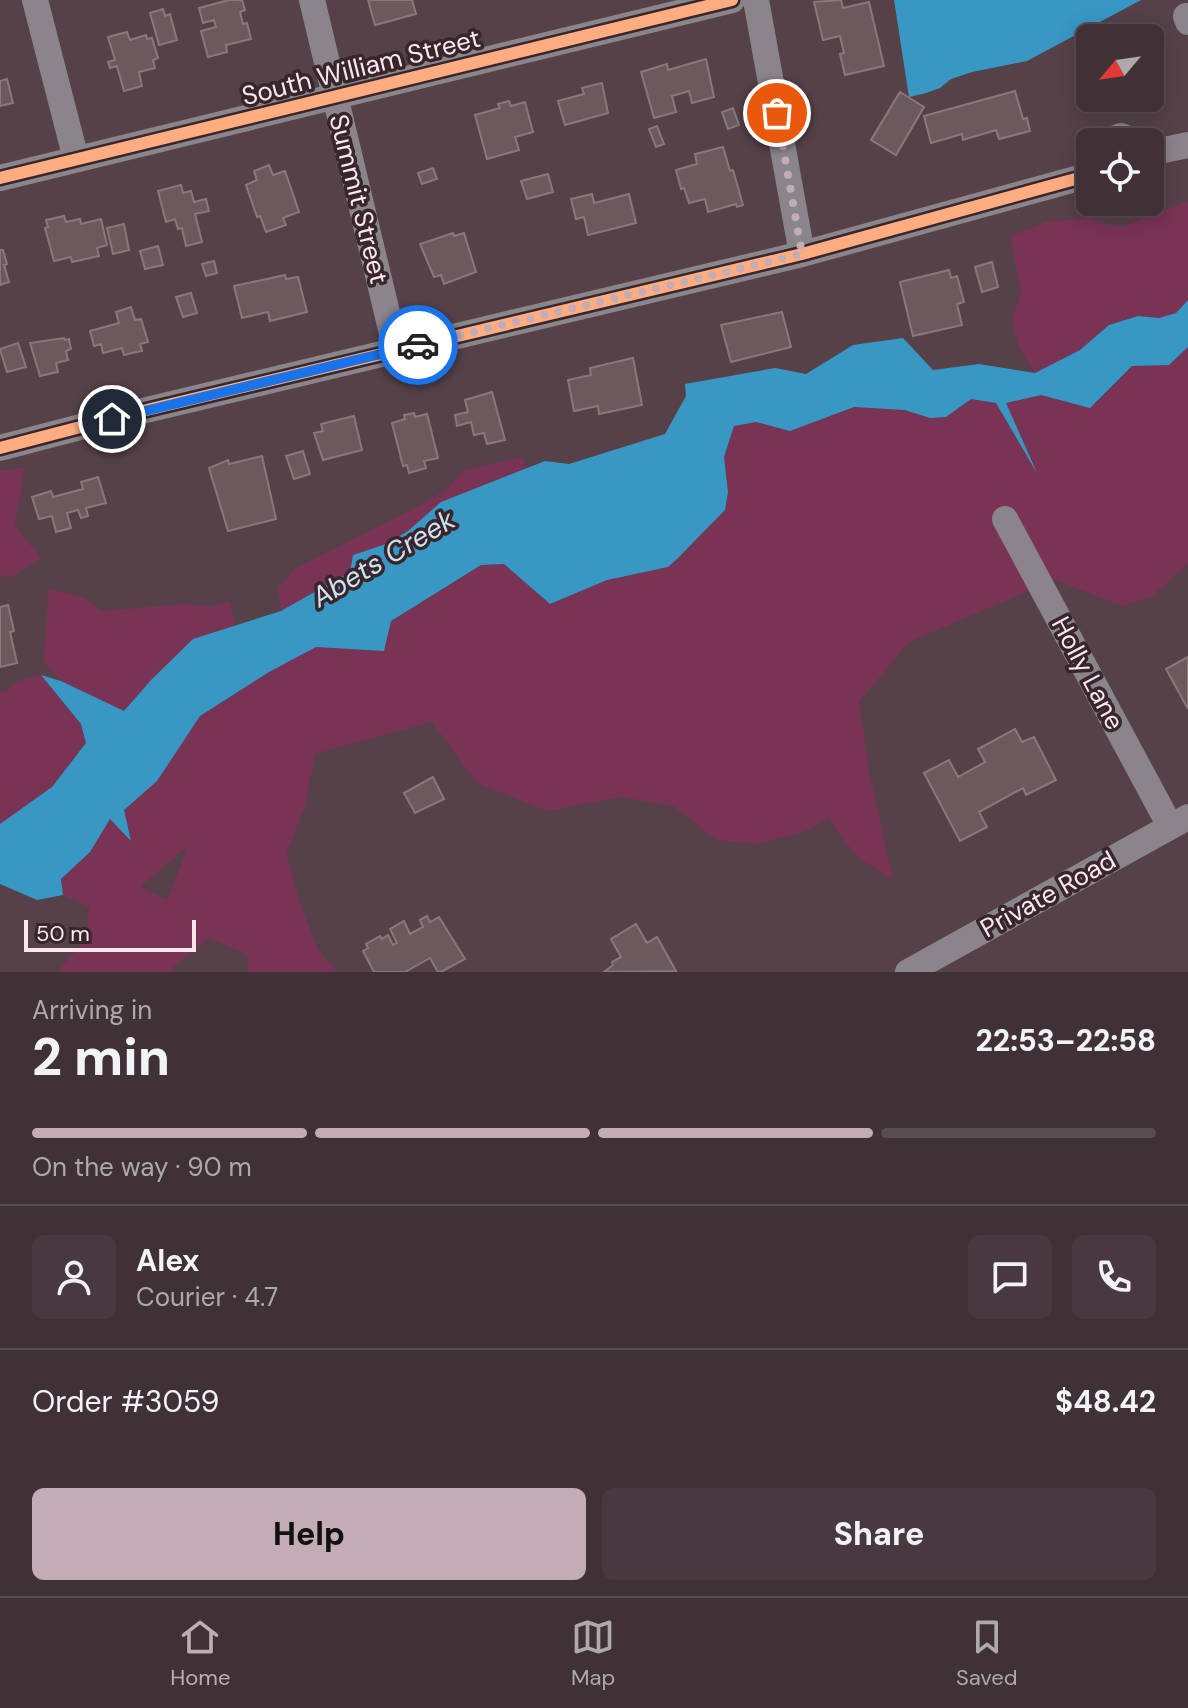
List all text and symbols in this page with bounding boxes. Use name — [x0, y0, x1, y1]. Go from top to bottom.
street label: South William Street — [238, 21, 484, 113]
north arrow — [1076, 24, 1164, 112]
map controls — [1076, 24, 1164, 216]
pin — [743, 79, 811, 147]
icon: bag — [755, 91, 799, 135]
street label: Summit Street — [322, 111, 396, 287]
button: locate — [1076, 128, 1164, 216]
courier — [378, 305, 458, 385]
icon: car — [396, 323, 440, 367]
pin — [78, 385, 146, 453]
icon: home — [90, 397, 134, 441]
water label: Abets Creek — [304, 501, 462, 616]
street label: Holly Lane — [1044, 610, 1132, 736]
street label: Private Road — [974, 843, 1122, 945]
scale bar — [24, 916, 196, 952]
text: 50 m — [36, 919, 90, 948]
text: Arriving in — [32, 993, 152, 1027]
text: 22:53–22:58 — [976, 1021, 1156, 1060]
text: 2 min — [32, 1023, 170, 1091]
text: On the way · 90 m — [32, 1150, 252, 1184]
button: person — [32, 1235, 116, 1319]
button: chat — [968, 1235, 1052, 1319]
button: phone — [1072, 1235, 1156, 1319]
text: Alex — [136, 1241, 199, 1280]
text: Courier · 4.7 — [136, 1280, 278, 1314]
text: Order #3059 — [32, 1382, 219, 1421]
text: $48.42 — [1055, 1382, 1156, 1421]
button: Help — [32, 1488, 586, 1580]
button: Share — [602, 1488, 1156, 1580]
tab: Home — [170, 1615, 230, 1692]
tab: Map — [571, 1615, 615, 1692]
tab: Saved — [956, 1615, 1018, 1692]

